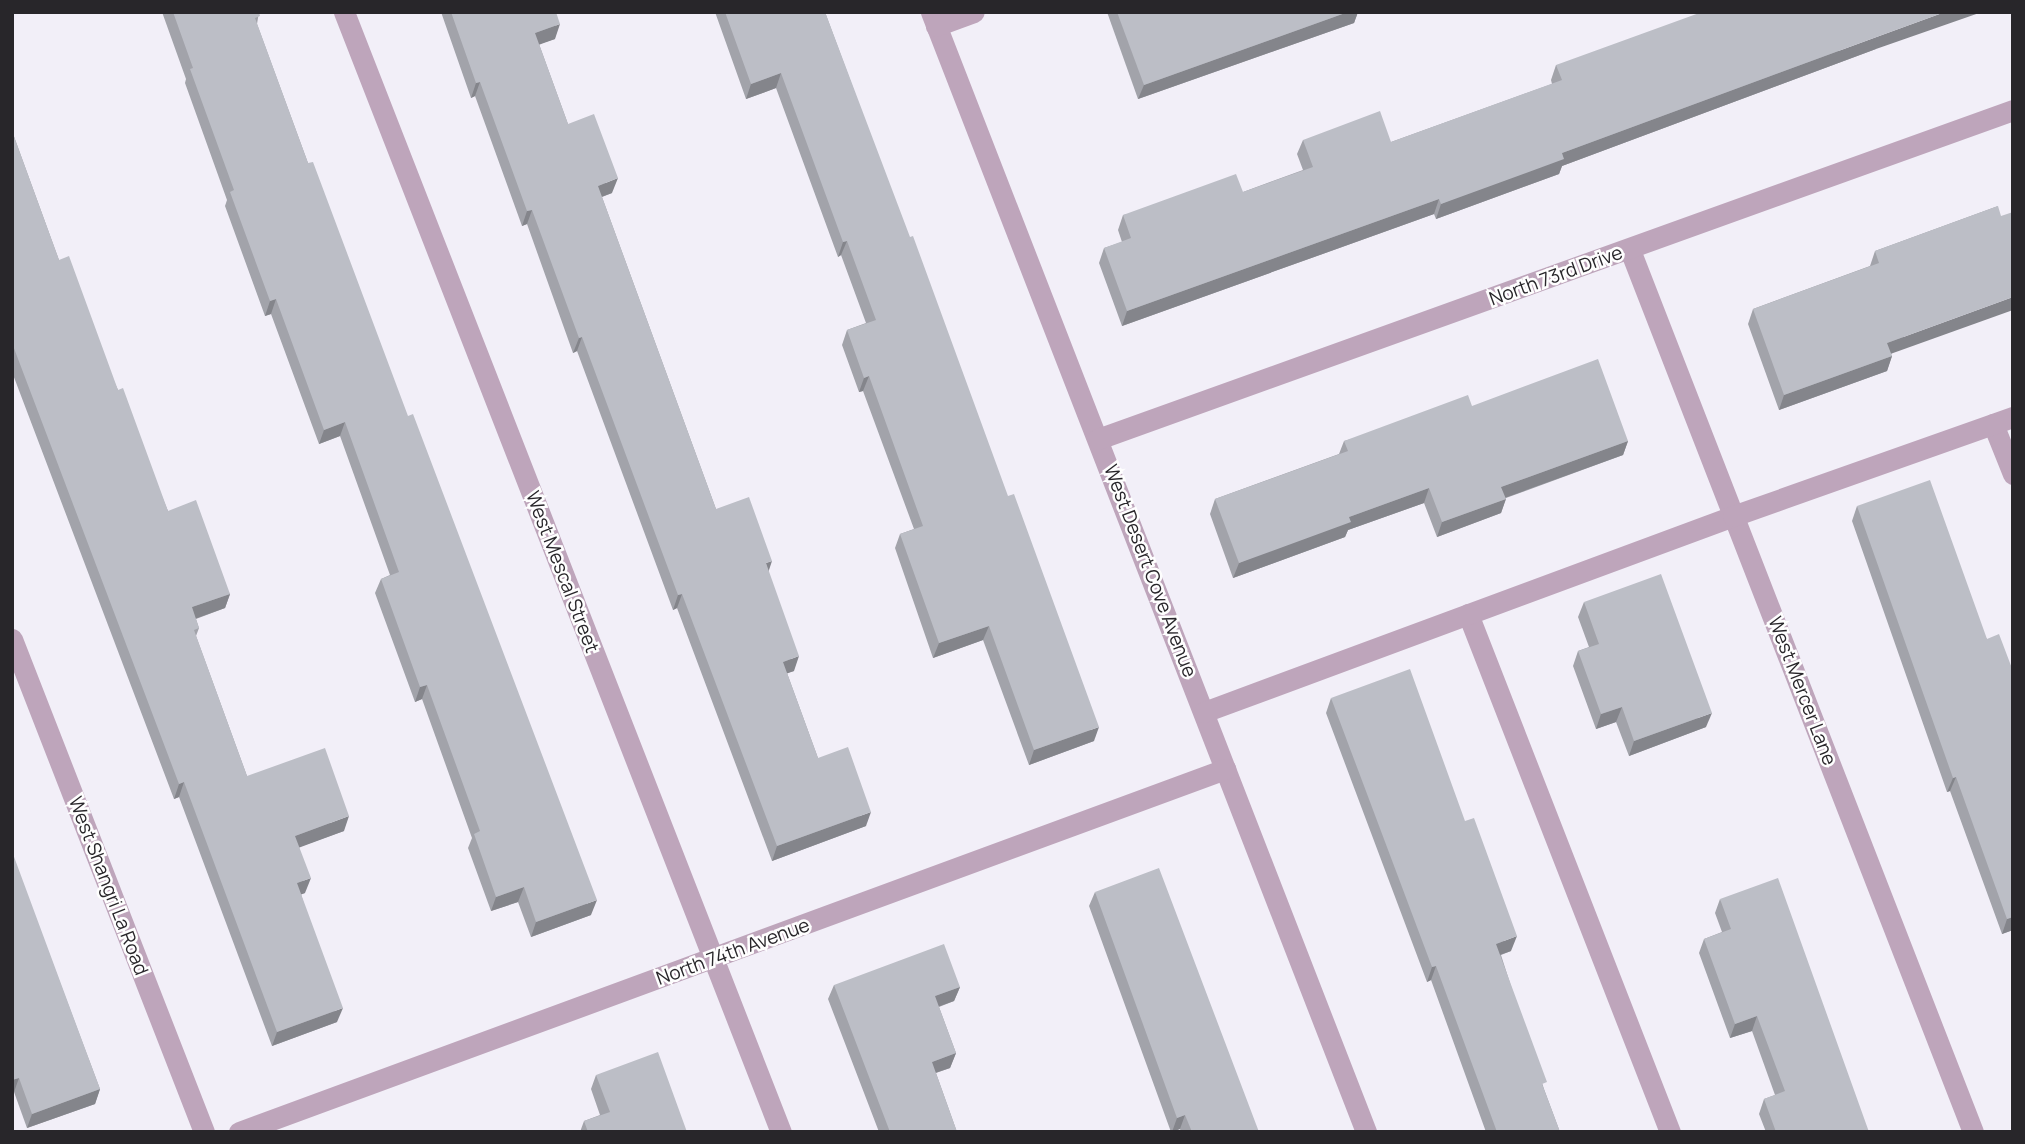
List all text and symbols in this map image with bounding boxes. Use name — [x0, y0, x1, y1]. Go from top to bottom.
street label: North 73rd Drive — [1486, 241, 1626, 311]
street label: West Desert Cove Avenue — [1099, 461, 1201, 681]
street label: West Mescal Street — [521, 488, 603, 656]
street label: West Mercer Lane — [1763, 613, 1841, 769]
street label: West Shangri La Road — [63, 794, 153, 978]
street label: North 74th Avenue — [653, 914, 813, 990]

